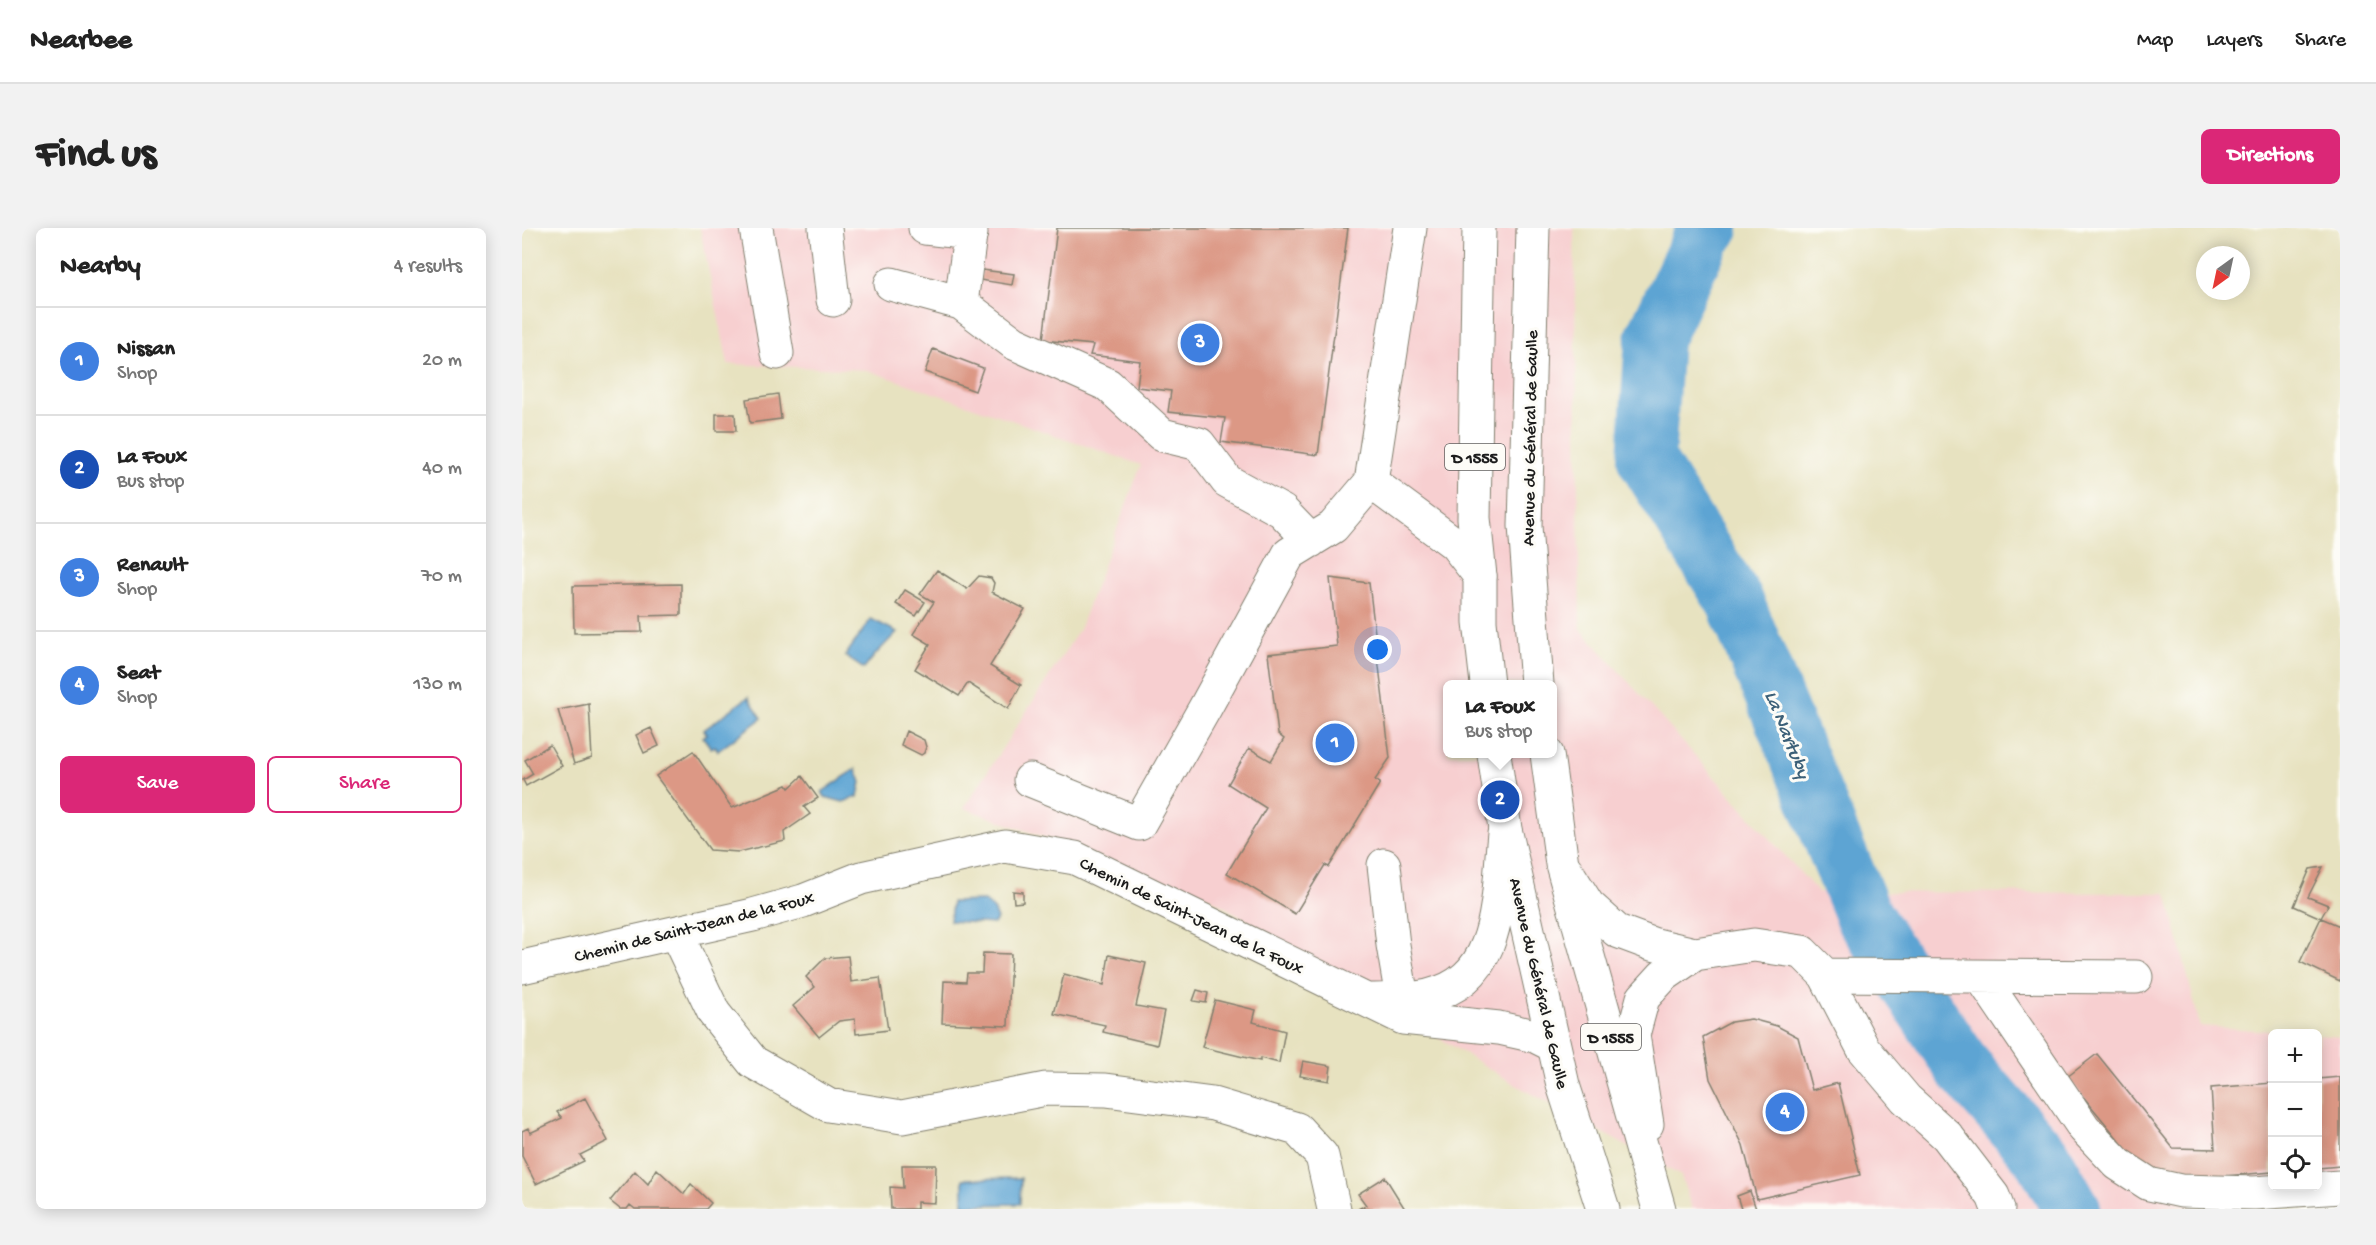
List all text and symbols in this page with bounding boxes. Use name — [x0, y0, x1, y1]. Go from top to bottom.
text: Nearbee — [30, 25, 132, 58]
text: Map — [2137, 29, 2173, 54]
text: Layers — [2206, 29, 2262, 54]
text: Share — [2295, 29, 2346, 54]
button: Directions — [2201, 129, 2340, 184]
text: Find us — [36, 132, 156, 181]
north arrow — [2196, 246, 2250, 300]
text: Nearby — [60, 252, 141, 283]
text: 4 results — [394, 256, 462, 279]
pin: 3 — [1180, 320, 1220, 366]
street label: Avenue du Général de Gaulle — [1519, 329, 1544, 546]
text: Nissan — [117, 337, 175, 363]
text: 1 — [75, 350, 84, 373]
text: 20 m — [422, 350, 462, 373]
text: Shop — [117, 363, 157, 386]
road number: D 1555 — [1445, 444, 1505, 470]
text: La Foux — [117, 445, 187, 471]
text: 2 — [75, 458, 84, 481]
text: 40 m — [422, 458, 462, 481]
text: Bus stop — [117, 471, 184, 494]
text: Renault — [117, 553, 187, 579]
text: 3 — [74, 566, 85, 589]
text: 70 m — [421, 566, 462, 589]
text: Shop — [117, 579, 157, 602]
your location — [1363, 635, 1392, 664]
text: Seat — [117, 661, 160, 687]
text: 4 — [75, 674, 84, 697]
text: 130 m — [413, 674, 462, 697]
popup — [1443, 680, 1557, 758]
text: Shop — [117, 687, 157, 710]
water label: La Nartuby — [1758, 688, 1814, 784]
text: La Foux — [1465, 695, 1535, 721]
pin: 1 — [1316, 720, 1354, 766]
text: Bus stop — [1465, 721, 1532, 744]
button: Save — [60, 756, 255, 813]
button: Share — [267, 756, 462, 813]
pin: 2 — [1480, 778, 1520, 822]
street label: Chemin de Saint-Jean de la Foux — [1076, 854, 1307, 981]
street label: Avenue du Général de Gaulle — [1503, 876, 1572, 1092]
street label: Chemin de Saint-Jean de la Foux — [572, 888, 817, 968]
road number: D 1555 — [1581, 1024, 1641, 1050]
map controls — [2268, 1029, 2322, 1191]
button: + — [2268, 1029, 2322, 1083]
button: − — [2268, 1083, 2322, 1137]
pin: 4 — [1766, 1090, 1804, 1134]
button: locate — [2268, 1137, 2322, 1191]

